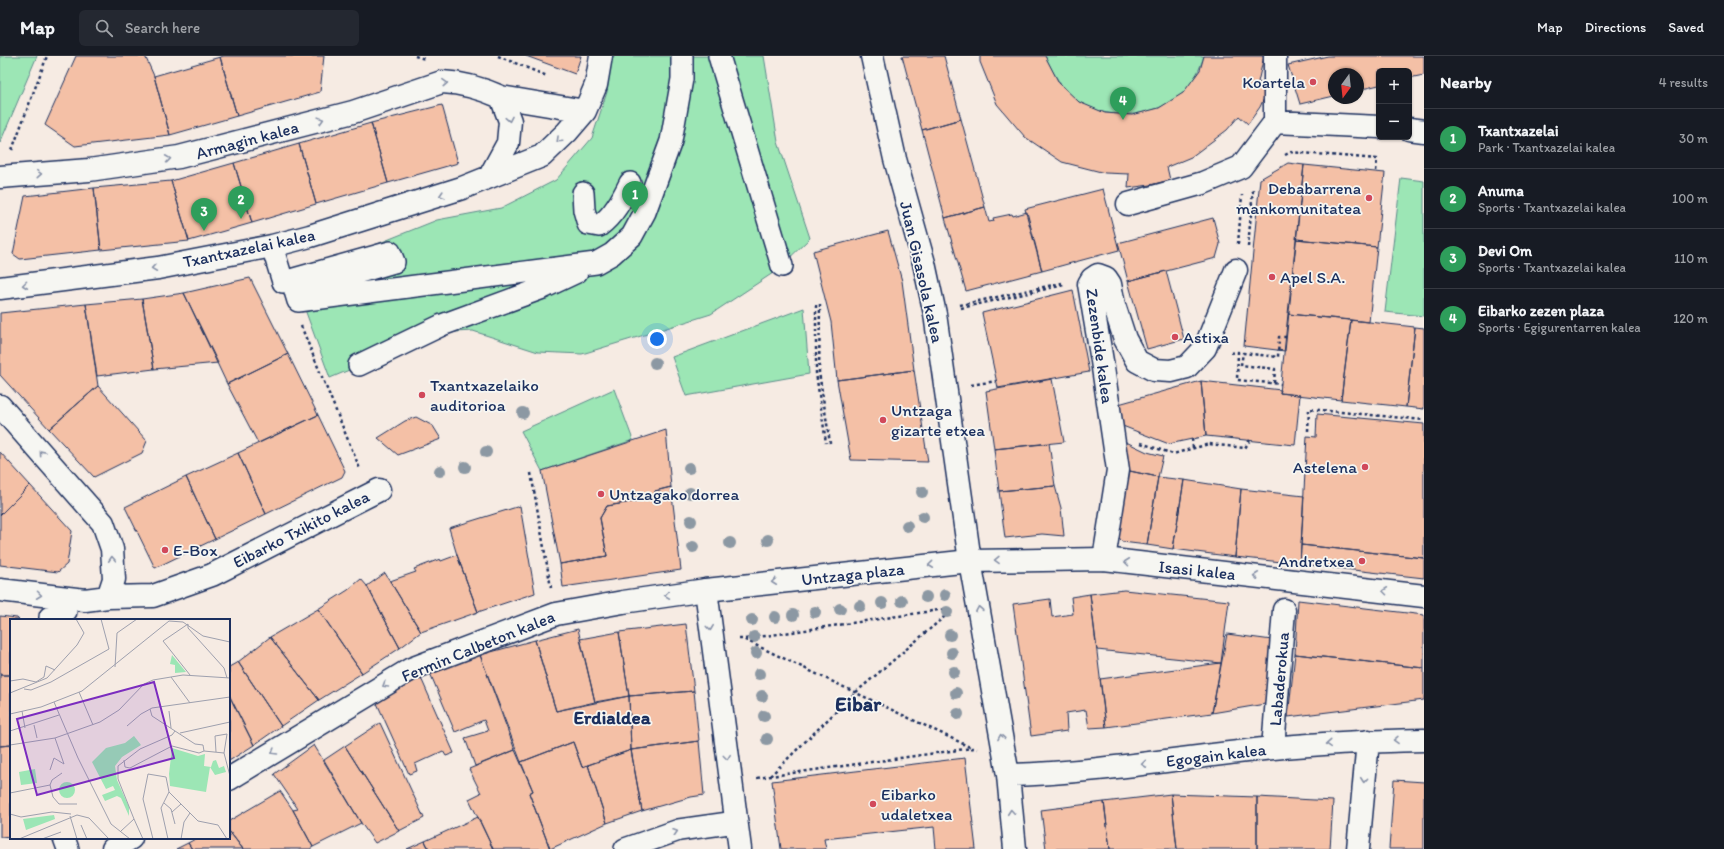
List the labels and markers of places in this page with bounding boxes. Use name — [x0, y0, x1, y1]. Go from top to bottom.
place label: Koartela — [1242, 72, 1305, 92]
marker: Koartela — [1308, 77, 1318, 87]
pin: 4 — [1110, 87, 1136, 120]
place label: Debabarrena mankomunitatea — [1236, 178, 1361, 218]
pin: 1 — [622, 181, 648, 214]
pin: 2 — [228, 186, 254, 219]
marker: Debabarrena mankomunitatea — [1364, 193, 1374, 203]
pin: 3 — [191, 198, 217, 231]
place label: Apel S.A. — [1280, 267, 1345, 287]
marker: Apel S.A. — [1267, 272, 1277, 282]
place label: Astixa — [1183, 327, 1229, 347]
marker: Astixa — [1170, 332, 1180, 342]
place label: Txantxazelaiko auditorioa — [430, 375, 539, 415]
marker: Txantxazelaiko auditorioa — [417, 390, 427, 400]
place label: Untzaga gizarte etxea — [891, 400, 985, 440]
marker: Untzaga gizarte etxea — [878, 415, 888, 425]
place label: Astelena — [1293, 457, 1357, 477]
marker: Astelena — [1360, 462, 1370, 472]
place label: Untzagako dorrea — [609, 484, 739, 504]
marker: Untzagako dorrea — [596, 489, 606, 499]
place label: E-Box — [173, 540, 218, 560]
marker: E-Box — [160, 545, 170, 555]
place label: Andretxea — [1278, 551, 1354, 571]
marker: Andretxea — [1357, 556, 1367, 566]
place label: Eibarko udaletxea — [881, 784, 952, 824]
marker: Eibarko udaletxea — [868, 799, 878, 809]

